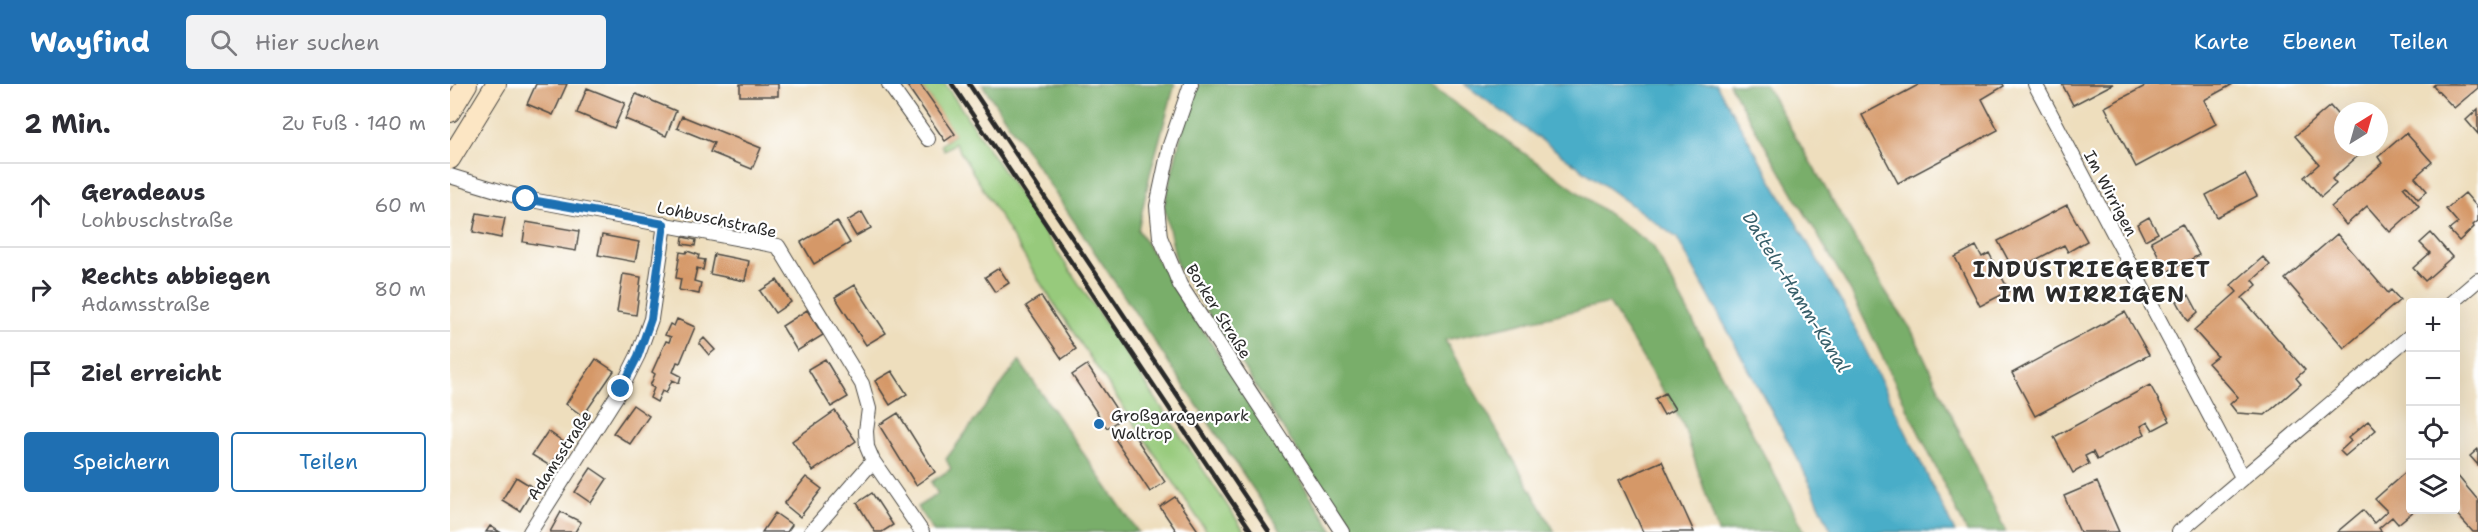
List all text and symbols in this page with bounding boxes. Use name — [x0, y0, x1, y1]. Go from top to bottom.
search box — [186, 15, 606, 69]
text: Wayfind — [30, 23, 150, 61]
icon: search — [207, 26, 240, 59]
text: Hier suchen — [255, 28, 380, 57]
text: Karte — [2194, 28, 2249, 56]
text: Ebenen — [2282, 28, 2357, 56]
text: Teilen — [2390, 28, 2448, 56]
north arrow — [2334, 102, 2388, 156]
text: 2 Min. — [24, 106, 111, 141]
text: Zu Fuß · 140 m — [282, 110, 426, 136]
street label: Im Wirrigen — [2079, 147, 2142, 240]
text: Geradeaus — [81, 178, 205, 207]
route start — [512, 185, 538, 211]
icon: ahead — [24, 189, 57, 222]
text: 60 m — [374, 192, 426, 218]
street label: Lohbuschstraße — [655, 197, 779, 242]
text: Lohbuschstraße — [81, 207, 233, 233]
water label: Datteln-Hamm-Kanal — [1737, 207, 1855, 377]
district label: INDUSTRIEGEBIET IM WIRRIGEN — [1973, 255, 2211, 309]
street label: Borker Straße — [1181, 260, 1256, 363]
text: Rechts abbiegen — [81, 262, 270, 291]
icon: right — [24, 273, 57, 306]
text: 80 m — [374, 276, 426, 302]
text: Adamsstraße — [81, 291, 210, 317]
map controls — [2406, 298, 2460, 514]
button: + — [2406, 298, 2460, 352]
button: − — [2406, 352, 2460, 406]
icon: arrive — [24, 357, 57, 390]
text: Ziel erreicht — [81, 359, 222, 388]
route end — [607, 375, 633, 401]
place label: Großgaragenpark Waltrop — [1111, 405, 1249, 444]
street label: Adamsstraße — [522, 406, 596, 504]
button: locate — [2406, 406, 2460, 460]
marker: Großgaragenpark Waltrop — [1092, 417, 1106, 431]
button: Speichern — [24, 432, 219, 492]
button: Teilen — [231, 432, 426, 492]
button: layers — [2406, 460, 2460, 514]

